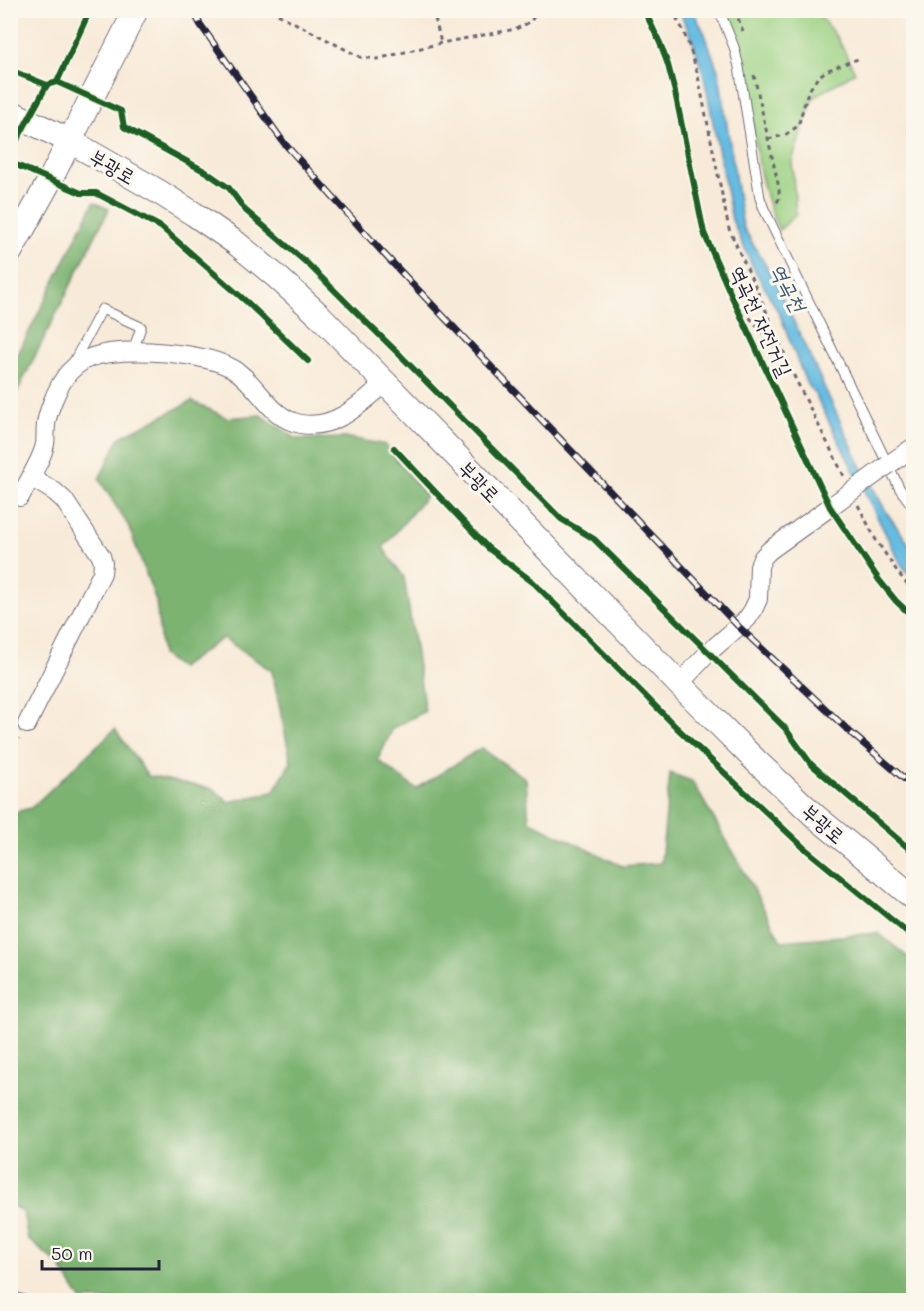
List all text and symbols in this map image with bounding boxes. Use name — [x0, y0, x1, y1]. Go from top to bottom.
street label: 부광로 — [86, 143, 140, 189]
water label: 역곡천 — [765, 258, 814, 318]
street label: 역곡천 자전거길 — [725, 262, 799, 380]
street label: 부광로 — [454, 455, 506, 507]
street label: 부광로 — [797, 797, 851, 849]
scale bar — [42, 1233, 159, 1271]
text: 50 m — [51, 1241, 93, 1265]

